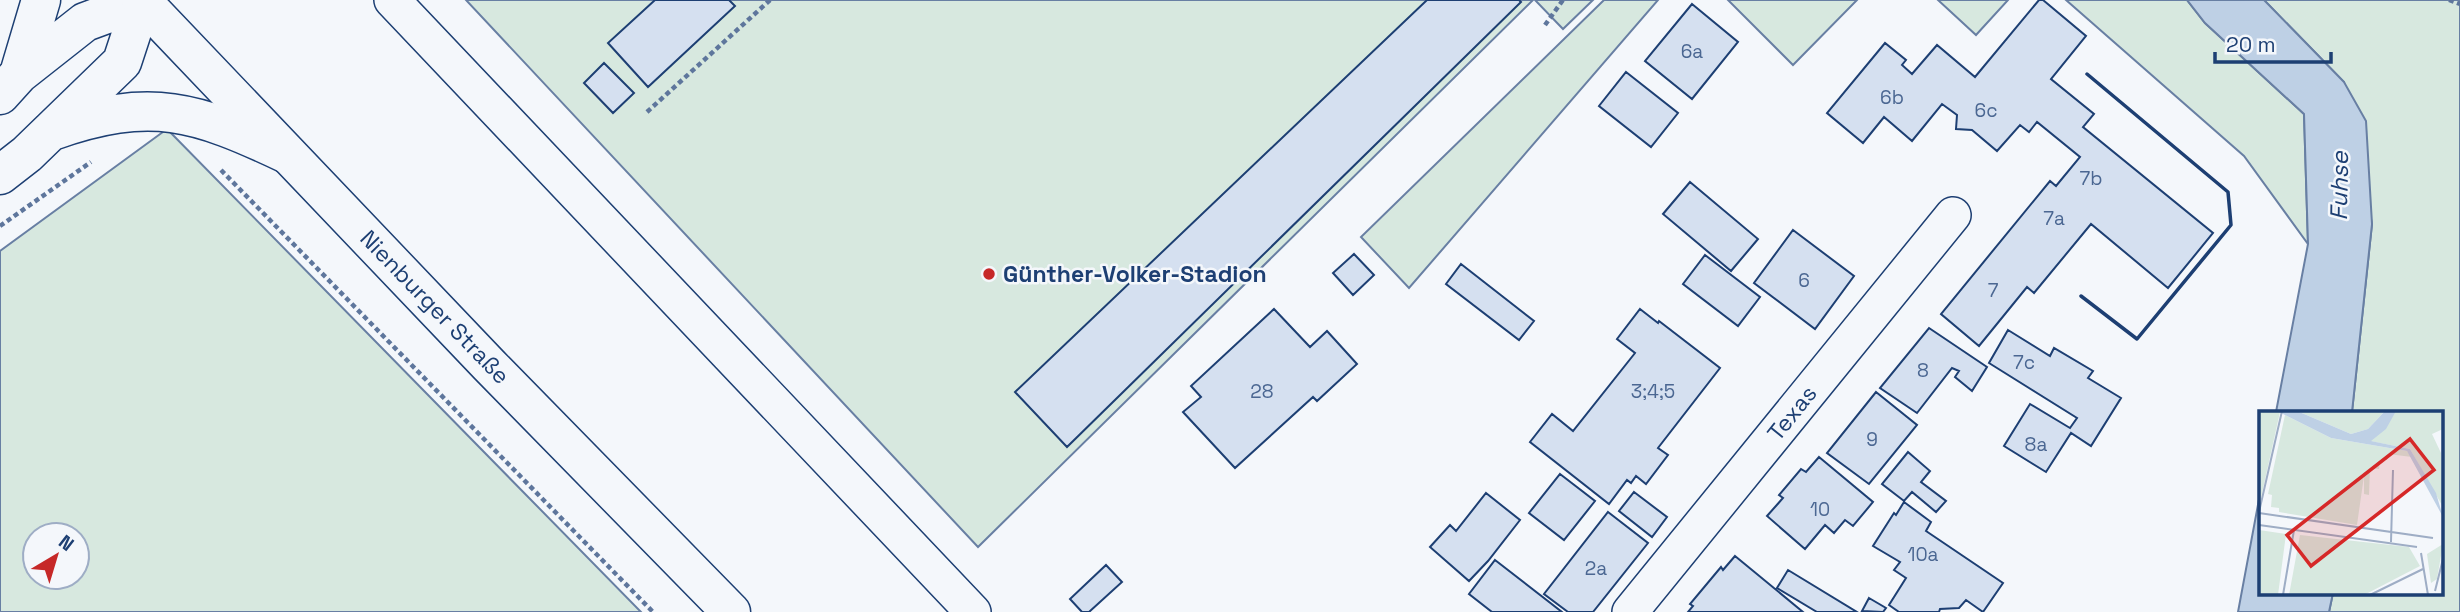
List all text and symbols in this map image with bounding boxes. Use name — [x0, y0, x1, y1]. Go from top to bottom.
scale bar — [2215, 21, 2330, 65]
text: 20 m — [2226, 31, 2276, 58]
house number: 6a — [1681, 39, 1703, 64]
house number: 6b — [1880, 85, 1904, 110]
house number: 6c — [1975, 98, 1998, 123]
water label: Fuhse — [2323, 150, 2355, 221]
house number: 7b — [2080, 166, 2102, 191]
house number: 7a — [2043, 206, 2065, 231]
street label: Nienburger Straße — [354, 224, 516, 390]
place label: Günther-Volker-Stadion — [1003, 259, 1267, 289]
marker: Günther-Volker-Stadion — [981, 266, 997, 282]
house number: 6 — [1798, 268, 1810, 293]
house number: 7 — [1988, 278, 1999, 303]
house number: 7c — [2013, 350, 2035, 375]
house number: 8 — [1917, 358, 1929, 383]
house number: 28 — [1250, 379, 1274, 404]
house number: 3;4;5 — [1631, 379, 1675, 404]
street label: Texas — [1761, 379, 1823, 447]
inset map — [2259, 411, 2442, 594]
house number: 9 — [1866, 427, 1878, 452]
house number: 8a — [2025, 432, 2047, 457]
house number: 10 — [1810, 497, 1830, 522]
north arrow — [21, 521, 91, 591]
text: N — [53, 529, 79, 557]
house number: 10a — [1907, 542, 1939, 567]
house number: 2a — [1585, 556, 1607, 581]

